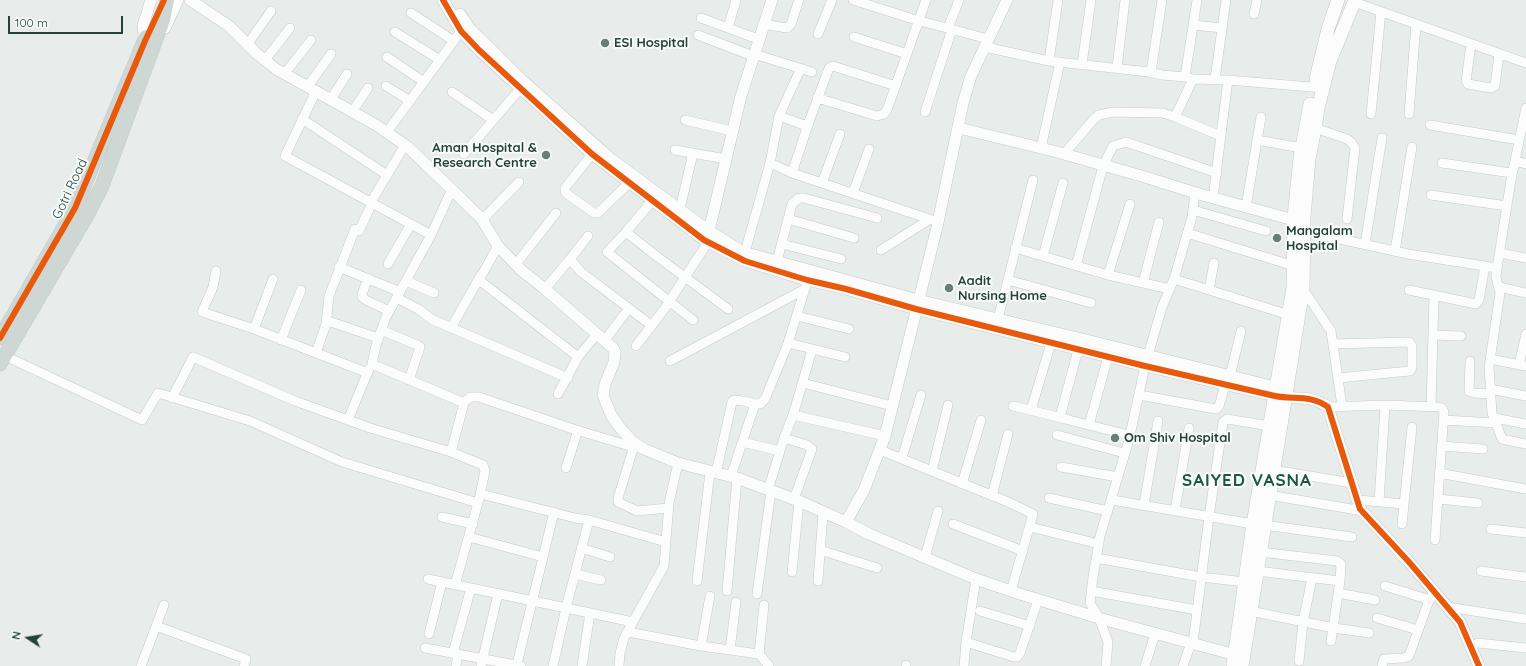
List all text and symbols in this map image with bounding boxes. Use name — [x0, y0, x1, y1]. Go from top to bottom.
scale bar — [10, 8, 125, 34]
text: 100 m — [15, 15, 48, 30]
place label: ESI Hospital — [614, 35, 688, 51]
marker: ESI Hospital — [599, 37, 611, 49]
place label: Aman Hospital & Research Centre — [432, 140, 537, 171]
marker: Aman Hospital & Research Centre — [540, 149, 552, 161]
street label: Gotri Road — [49, 156, 91, 222]
place label: Mangalam Hospital — [1286, 223, 1353, 254]
marker: Mangalam Hospital — [1271, 232, 1283, 244]
place label: Aadit Nursing Home — [958, 273, 1047, 304]
marker: Aadit Nursing Home — [943, 282, 955, 294]
place label: Om Shiv Hospital — [1124, 430, 1231, 446]
marker: Om Shiv Hospital — [1109, 432, 1121, 444]
district label: SAIYED VASNA — [1182, 471, 1312, 491]
north arrow — [8, 618, 48, 658]
text: N — [9, 630, 24, 641]

